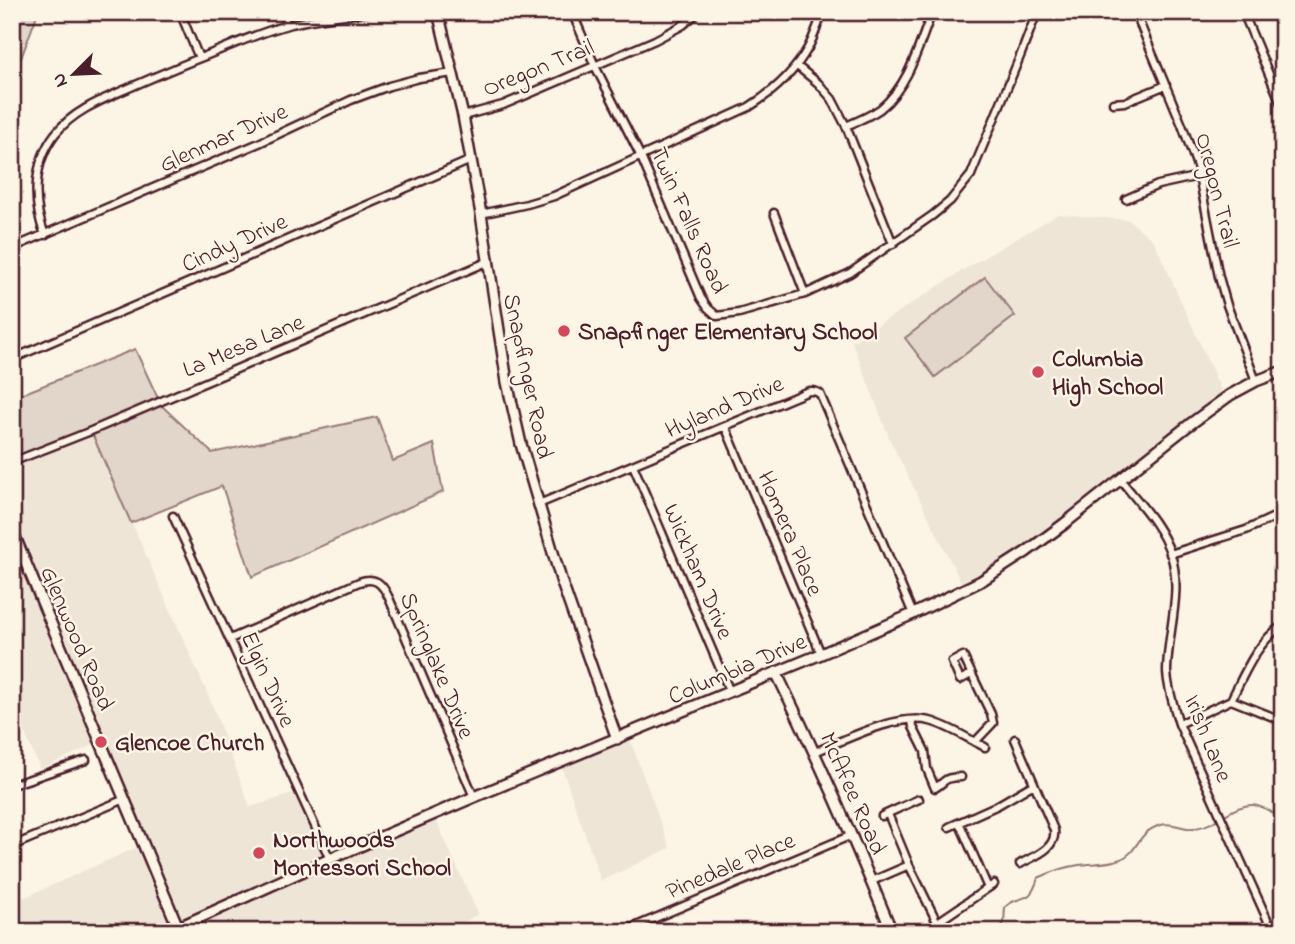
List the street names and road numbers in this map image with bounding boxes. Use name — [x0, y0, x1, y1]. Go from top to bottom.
street label: Oregon Trail — [478, 31, 600, 108]
street label: Glenmar Drive — [154, 95, 294, 183]
street label: Oregon Trail — [1184, 129, 1247, 252]
street label: Twin Falls Road — [640, 142, 736, 300]
street label: Cindy Drive — [177, 205, 294, 284]
street label: Snapfinger Road — [492, 291, 561, 463]
street label: La Mesa Lane — [178, 306, 310, 389]
street label: Hyland Drive — [660, 368, 790, 450]
street label: Homera Place — [747, 466, 831, 602]
street label: Wickham Drive — [652, 499, 741, 645]
street label: Glenwood Road — [30, 561, 122, 717]
street label: Springlake Drive — [389, 587, 482, 745]
street label: Columbia Drive — [663, 625, 813, 715]
street label: Elgin Drive — [230, 626, 303, 734]
street label: Irish Lane — [1173, 690, 1240, 788]
street label: McAfee Road — [809, 727, 895, 861]
street label: Pinedale Place — [661, 824, 801, 910]

